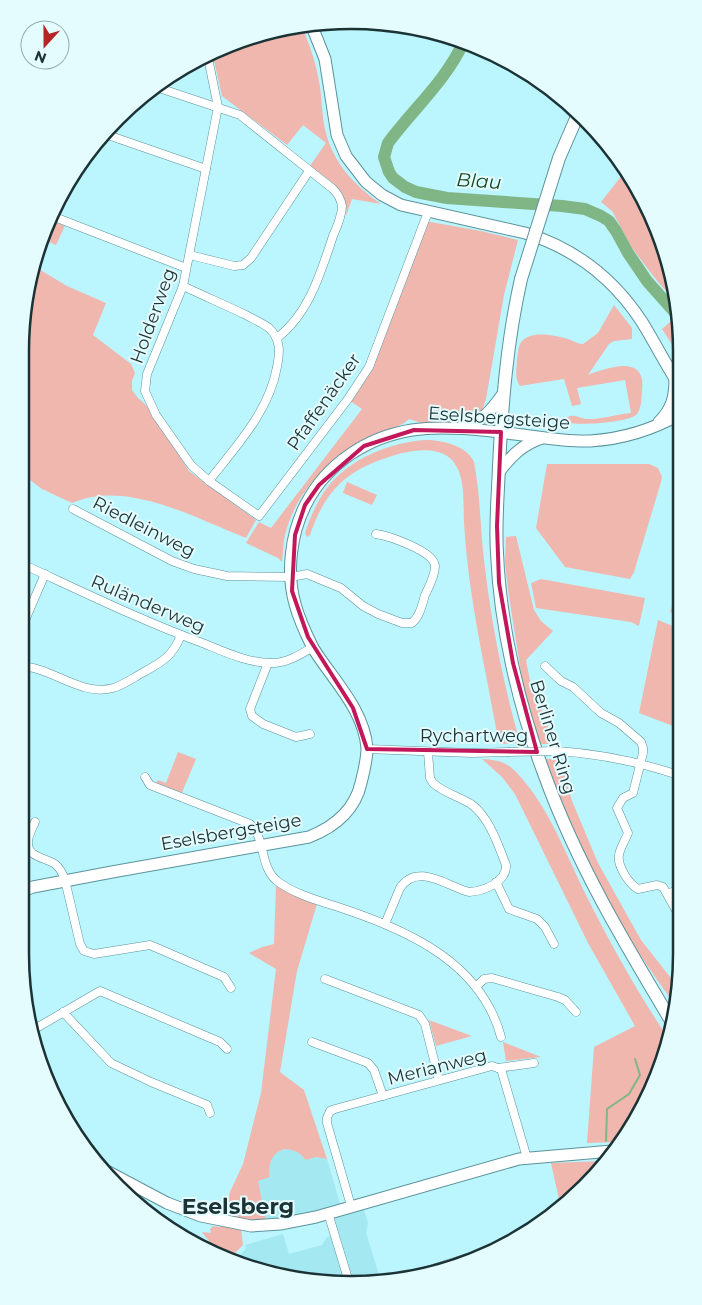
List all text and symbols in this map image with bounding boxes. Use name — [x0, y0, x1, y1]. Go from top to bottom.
north arrow — [20, 20, 70, 70]
text: N — [32, 47, 49, 68]
water label: Blau — [456, 168, 502, 194]
street label: Holderweg — [126, 265, 180, 367]
street label: Pfaffenäcker — [282, 349, 366, 455]
street label: Eselsbergsteige — [427, 402, 571, 434]
street label: Riedleinweg — [89, 492, 199, 562]
street label: Ruländerweg — [88, 570, 208, 638]
street label: Berliner Ring — [525, 677, 581, 797]
street label: Rychartweg — [420, 725, 528, 747]
street label: Eselsbergsteige — [159, 809, 303, 855]
street label: Merianweg — [385, 1044, 489, 1090]
district label: Eselsberg — [182, 1193, 294, 1220]

